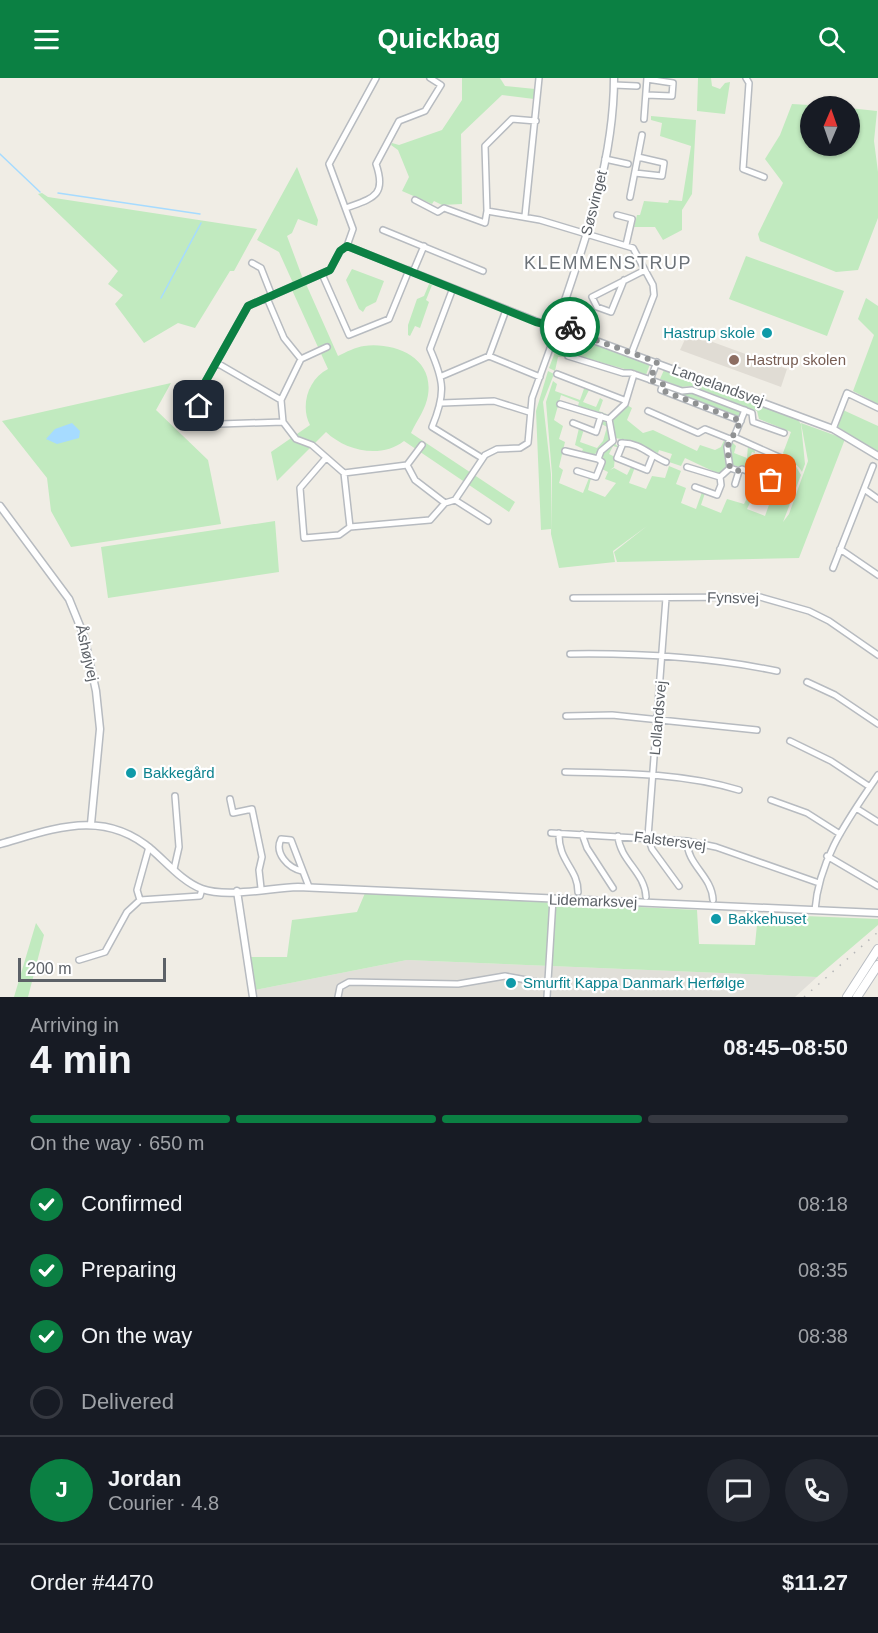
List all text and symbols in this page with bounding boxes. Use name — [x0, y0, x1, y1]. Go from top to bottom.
icon: menu — [30, 23, 63, 56]
icon: search — [815, 23, 848, 56]
text: Quickbag — [377, 24, 501, 54]
north arrow — [800, 96, 860, 156]
map controls — [800, 96, 860, 156]
street label: Søsvinget — [577, 168, 610, 237]
district label: KLEMMENSTRUP — [524, 253, 692, 273]
courier — [540, 297, 600, 357]
icon: bike — [554, 311, 587, 344]
place label: Hastrup skole — [663, 324, 755, 341]
marker: Hastrup skole — [760, 326, 774, 340]
place label: Hastrup skolen — [746, 351, 846, 368]
marker: Hastrup skolen — [727, 353, 741, 367]
street label: Langelandsvej — [670, 360, 767, 409]
pin — [173, 380, 224, 431]
icon: home — [182, 389, 215, 422]
pin — [745, 454, 796, 505]
icon: bag — [754, 463, 787, 496]
street label: Fynsvej — [707, 589, 759, 606]
street label: Åshøjvej — [73, 623, 102, 683]
street label: Lollandsvej — [646, 680, 669, 756]
place label: Bakkegård — [143, 764, 215, 781]
marker: Bakkegård — [124, 766, 138, 780]
street label: Falstersvej — [633, 828, 707, 853]
street label: Lidemarksvej — [549, 890, 637, 911]
place label: Bakkehuset — [728, 910, 807, 927]
marker: Bakkehuset — [709, 912, 723, 926]
scale bar — [18, 955, 166, 983]
text: 200 m — [27, 960, 71, 977]
place label: Smurfit Kappa Danmark Herfølge — [523, 974, 745, 991]
marker: Smurfit Kappa Danmark Herfølge — [504, 976, 518, 990]
text: Arriving in — [30, 1014, 119, 1036]
text: 08:45–08:50 — [723, 1035, 848, 1060]
text: 4 min — [30, 1038, 132, 1081]
text: On the way · 650 m — [30, 1132, 205, 1154]
icon: check — [30, 1188, 63, 1221]
text: Confirmed — [81, 1191, 182, 1216]
text: 08:18 — [798, 1193, 848, 1215]
icon: check — [30, 1254, 63, 1287]
text: Preparing — [81, 1257, 176, 1282]
text: 08:35 — [798, 1259, 848, 1281]
icon: check — [30, 1320, 63, 1353]
text: On the way — [81, 1323, 192, 1348]
text: 08:38 — [798, 1325, 848, 1347]
text: Delivered — [81, 1389, 174, 1414]
button: chat — [707, 1459, 770, 1522]
button: phone — [785, 1459, 848, 1522]
text: Jordan — [108, 1466, 181, 1491]
text: J — [55, 1477, 68, 1502]
text: Courier · 4.8 — [108, 1492, 219, 1514]
text: Order #4470 — [30, 1570, 154, 1595]
text: $11.27 — [782, 1570, 848, 1595]

